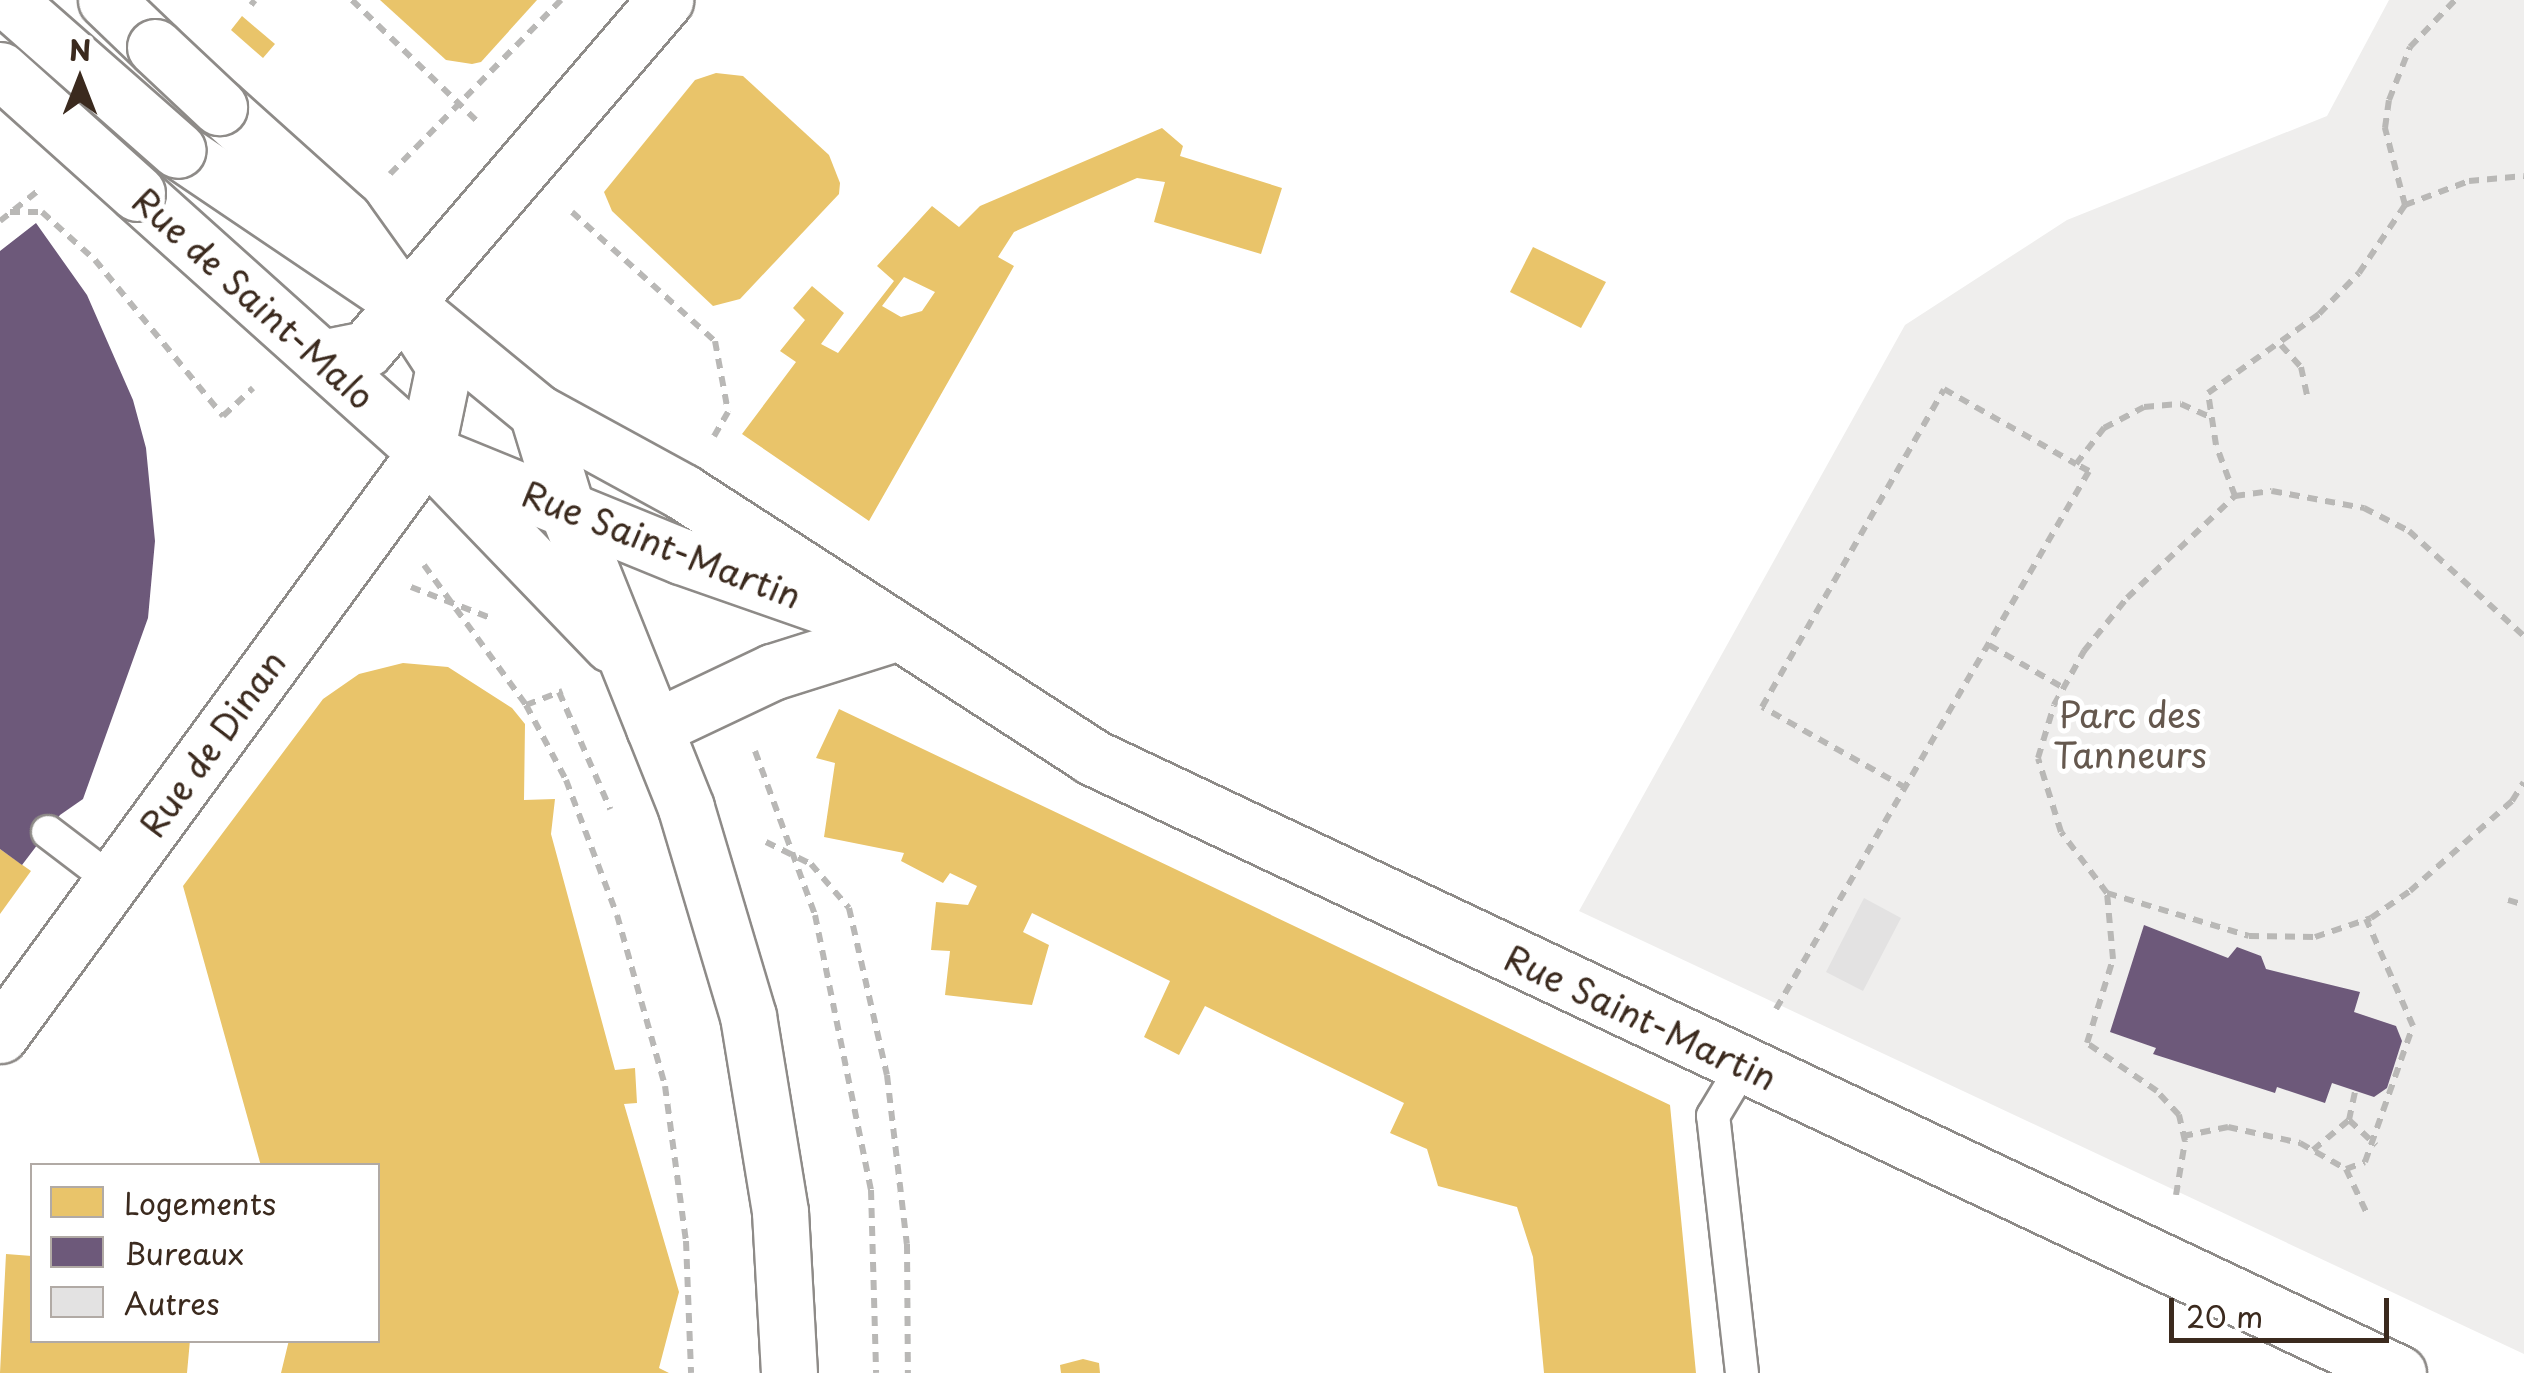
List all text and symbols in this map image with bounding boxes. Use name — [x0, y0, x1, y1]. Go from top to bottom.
text: N — [69, 28, 91, 71]
north arrow — [30, 30, 130, 130]
street label: Rue de Saint-Malo — [123, 177, 385, 419]
street label: Rue Saint-Martin — [516, 471, 808, 617]
street label: Rue de Dinan — [128, 639, 296, 847]
park label: Parc des Tanneurs — [2053, 693, 2207, 775]
street label: Rue Saint-Martin — [1497, 935, 1785, 1099]
legend — [30, 1163, 380, 1343]
text: Logements — [124, 1180, 276, 1225]
text: Bureaux — [124, 1230, 244, 1275]
scale bar — [2174, 1278, 2394, 1340]
text: Autres — [124, 1280, 220, 1325]
text: 20 m — [2186, 1293, 2263, 1338]

